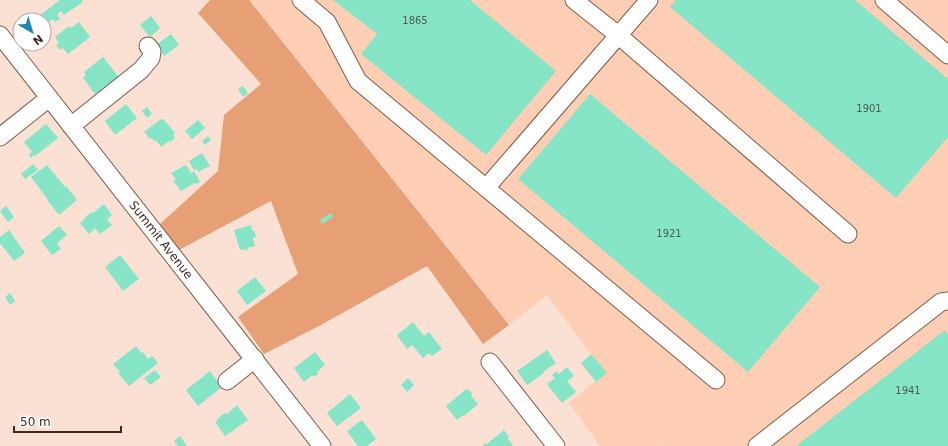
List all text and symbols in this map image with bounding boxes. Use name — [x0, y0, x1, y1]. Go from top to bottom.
north arrow — [12, 12, 52, 52]
house number: 1865 — [402, 15, 428, 26]
text: N — [30, 32, 45, 47]
house number: 1901 — [856, 103, 882, 114]
street label: Summit Avenue — [126, 198, 196, 282]
house number: 1921 — [656, 228, 682, 239]
house number: 1941 — [895, 385, 921, 396]
scale bar — [14, 408, 121, 434]
text: 50 m — [20, 415, 51, 429]

